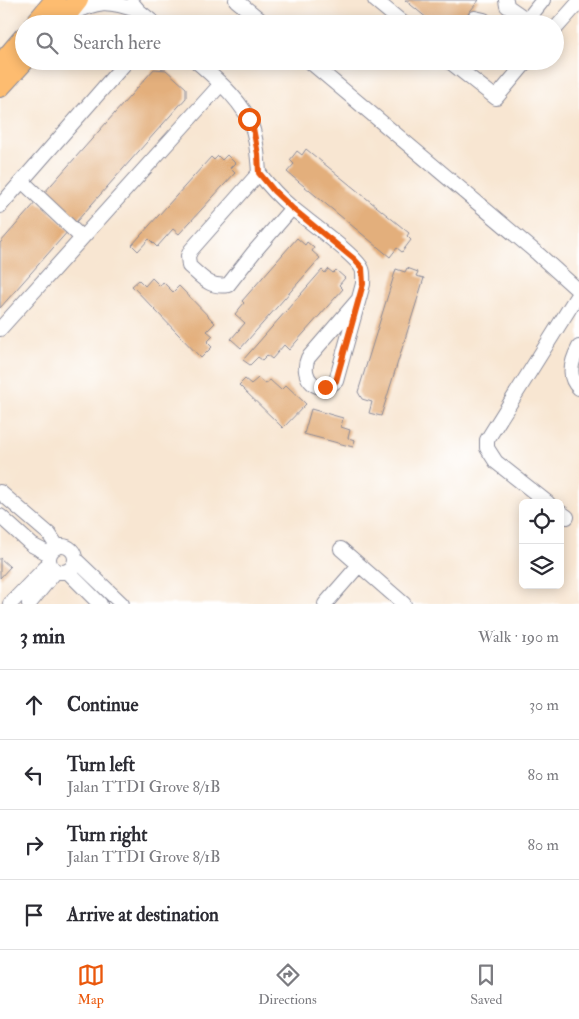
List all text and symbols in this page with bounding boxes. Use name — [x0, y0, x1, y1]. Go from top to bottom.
search box — [15, 15, 564, 70]
icon: search — [33, 29, 61, 57]
text: Search here — [73, 31, 161, 55]
route start — [238, 108, 261, 131]
route end — [314, 376, 337, 399]
map controls — [519, 499, 564, 589]
button: locate — [519, 499, 564, 544]
button: layers — [519, 544, 564, 589]
text: 3 min — [20, 623, 65, 650]
text: Walk · 190 m — [478, 627, 559, 647]
icon: ahead — [20, 691, 48, 719]
text: Continue — [67, 693, 138, 717]
text: 30 m — [529, 695, 559, 715]
text: Turn left — [67, 753, 135, 777]
icon: left — [20, 761, 48, 789]
text: 80 m — [528, 765, 559, 785]
text: Jalan TTDI Grove 8/1B — [67, 777, 220, 797]
text: Turn right — [67, 823, 147, 847]
icon: right — [20, 831, 48, 859]
text: 80 m — [528, 835, 559, 855]
text: Jalan TTDI Grove 8/1B — [67, 847, 220, 867]
icon: arrive — [20, 901, 48, 929]
text: Arrive at destination — [67, 903, 219, 927]
tab: Map — [77, 961, 105, 1008]
tab: Directions — [258, 961, 317, 1008]
tab: Saved — [470, 961, 502, 1008]

